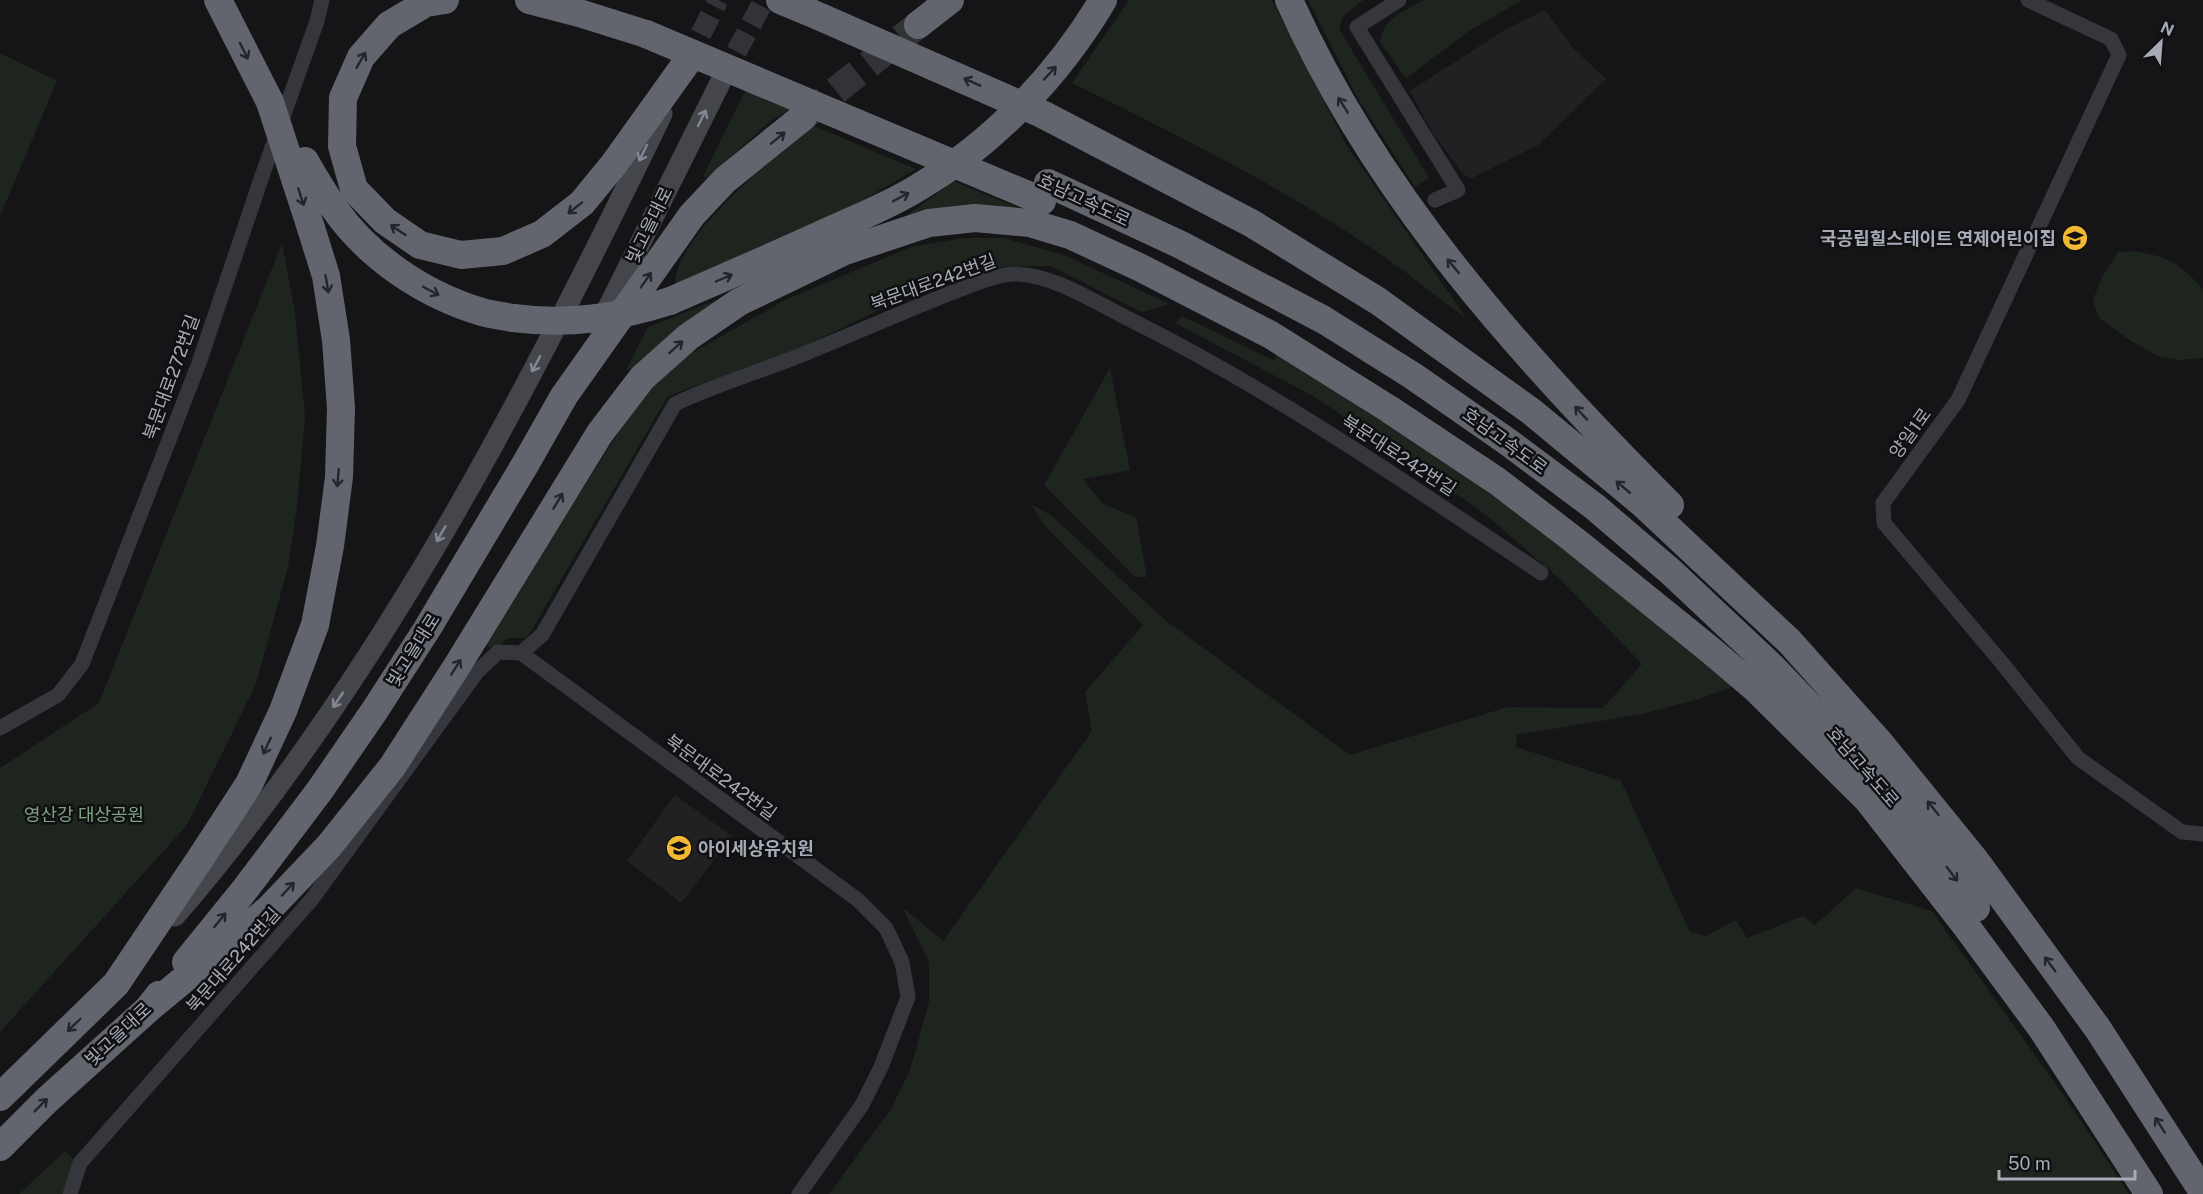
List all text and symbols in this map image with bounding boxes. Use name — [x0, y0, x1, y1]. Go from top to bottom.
north arrow — [2131, 12, 2191, 72]
text: N — [2157, 18, 2177, 40]
one-way arrow — [239, 41, 250, 59]
one-way arrow — [355, 52, 367, 69]
one-way arrow — [1043, 65, 1057, 80]
one-way arrow — [963, 75, 981, 87]
one-way arrow — [1337, 97, 1349, 114]
one-way arrow — [697, 109, 709, 127]
one-way arrow — [769, 131, 785, 144]
one-way arrow — [637, 143, 649, 161]
street label: 호남고속도로 — [1035, 169, 1133, 231]
street label: 빛고을대로 — [621, 183, 677, 267]
one-way arrow — [297, 187, 308, 206]
one-way arrow — [892, 191, 910, 202]
one-way arrow — [567, 202, 583, 215]
school or university icon: 국공립힐스테이트 연제어린이집 — [2060, 223, 2090, 253]
one-way arrow — [390, 224, 407, 236]
place label: 국공립힐스테이트 연제어린이집 — [1820, 228, 2056, 249]
street label: 북문대로242번길 — [867, 250, 999, 314]
one-way arrow — [1446, 258, 1459, 274]
one-way arrow — [640, 272, 652, 288]
one-way arrow — [714, 272, 733, 283]
one-way arrow — [322, 274, 333, 293]
one-way arrow — [422, 286, 440, 297]
street label: 북문대로272번길 — [139, 312, 203, 442]
one-way arrow — [668, 341, 684, 354]
one-way arrow — [530, 355, 542, 372]
street label: 호남고속도로 — [1459, 403, 1551, 479]
street label: 양일1로 — [1885, 404, 1935, 462]
one-way arrow — [1573, 406, 1588, 421]
street label: 북문대로242번길 — [1338, 410, 1460, 500]
one-way arrow — [332, 467, 343, 487]
one-way arrow — [1615, 481, 1631, 494]
one-way arrow — [553, 493, 565, 510]
one-way arrow — [435, 525, 447, 542]
street label: 빛고을대로 — [382, 609, 444, 691]
one-way arrow — [450, 659, 462, 676]
one-way arrow — [332, 691, 344, 708]
street label: 호남고속도로 — [1822, 723, 1904, 811]
street label: 북문대로242번길 — [661, 730, 781, 824]
one-way arrow — [261, 736, 273, 754]
one-way arrow — [1926, 800, 1939, 816]
park label: 영산강 대상공원 — [24, 804, 144, 825]
school or university icon: 아이세상유치원 — [664, 833, 694, 863]
place label: 아이세상유치원 — [698, 838, 814, 859]
one-way arrow — [1945, 866, 1958, 882]
one-way arrow — [281, 882, 295, 897]
street label: 북문대로242번길 — [182, 903, 284, 1017]
one-way arrow — [213, 912, 226, 928]
one-way arrow — [2044, 956, 2056, 972]
street label: 빛고을대로 — [81, 998, 155, 1070]
one-way arrow — [67, 1017, 82, 1032]
one-way arrow — [34, 1098, 48, 1113]
one-way arrow — [2154, 1117, 2166, 1134]
scale bar — [1999, 1143, 2136, 1181]
text: 50 m — [2008, 1153, 2051, 1174]

